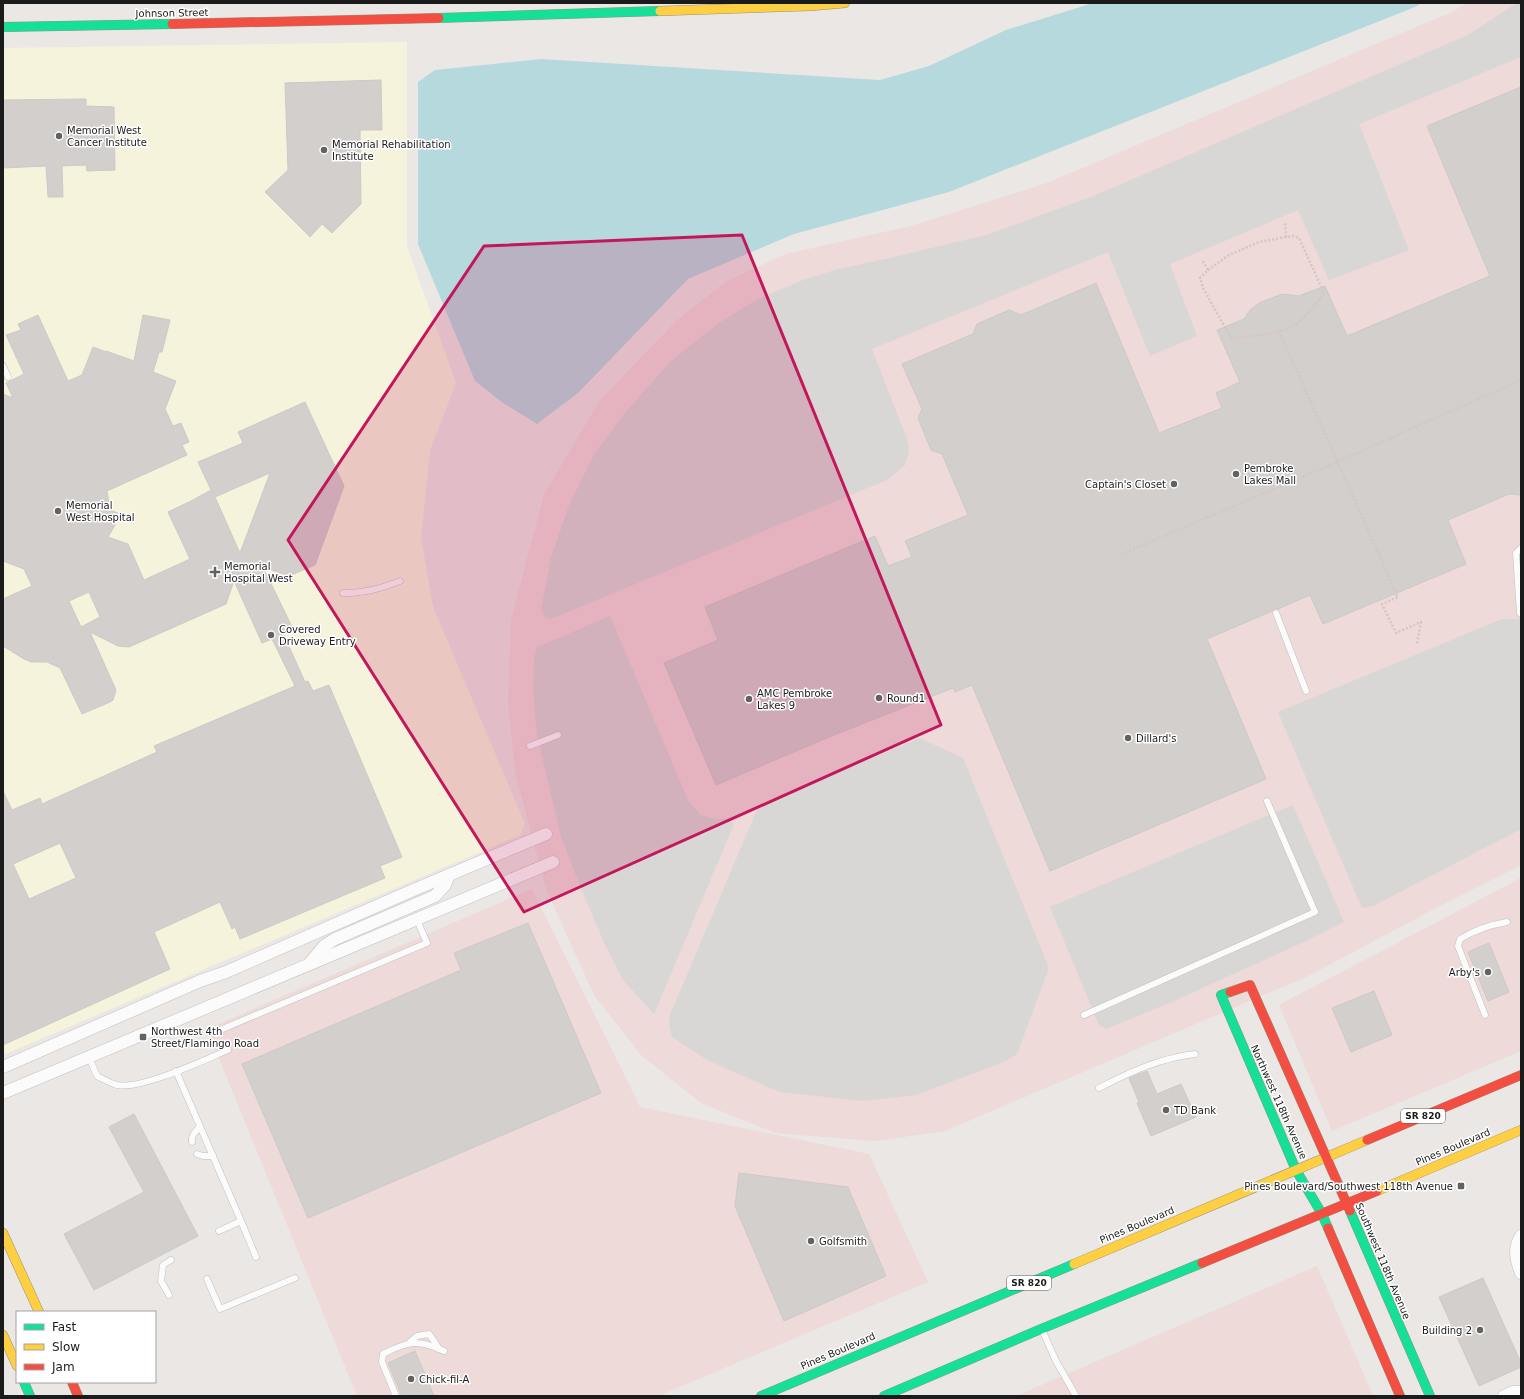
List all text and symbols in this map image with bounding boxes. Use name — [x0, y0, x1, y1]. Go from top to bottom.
street label: Johnson Street — [134, 7, 209, 19]
place label: Memorial West Cancer Institute — [67, 125, 147, 148]
marker: Memorial West Cancer Institute — [54, 131, 64, 141]
place label: Memorial Rehabilitation Institute — [332, 139, 451, 162]
marker: Memorial Rehabilitation Institute — [319, 145, 329, 155]
place label: Pembroke Lakes Mall — [1244, 463, 1296, 486]
marker: Pembroke Lakes Mall — [1231, 469, 1241, 479]
place label: Captain's Closet — [1085, 479, 1166, 490]
marker: Captain's Closet — [1169, 479, 1179, 489]
place label: Memorial West Hospital — [66, 500, 135, 523]
marker: Memorial West Hospital — [53, 506, 63, 516]
place label: Memorial Hospital West — [224, 561, 293, 584]
marker: Memorial Hospital West — [209, 566, 221, 578]
place label: Covered Driveway Entry — [279, 624, 356, 647]
marker: Covered Driveway Entry — [266, 630, 276, 640]
place label: AMC Pembroke Lakes 9 — [757, 688, 832, 711]
marker: Round1 — [874, 693, 884, 703]
place label: Round1 — [887, 693, 925, 704]
marker: AMC Pembroke Lakes 9 — [744, 694, 754, 704]
marker: Dillard's — [1123, 733, 1133, 743]
place label: Dillard's — [1136, 733, 1176, 744]
place label: Arby's — [1449, 967, 1480, 978]
marker: Arby's — [1483, 967, 1493, 977]
place label: Northwest 4th Street/Flamingo Road — [151, 1026, 259, 1049]
marker: Northwest 4th Street/Flamingo Road — [138, 1032, 148, 1042]
street label: Northwest 118th Avenue — [1249, 1043, 1309, 1161]
marker: TD Bank — [1161, 1105, 1171, 1115]
place label: TD Bank — [1173, 1105, 1216, 1116]
road number: SR 820 — [1401, 1109, 1445, 1123]
street label: Pines Boulevard — [1414, 1126, 1492, 1168]
place label: Pines Boulevard/Southwest 118th Avenue — [1244, 1181, 1453, 1192]
marker: Pines Boulevard/Southwest 118th Avenue — [1456, 1181, 1466, 1191]
street label: Southwest 118th Avenue — [1353, 1201, 1413, 1321]
street label: Pines Boulevard — [1098, 1204, 1176, 1246]
marker: Golfsmith — [806, 1236, 816, 1246]
place label: Golfsmith — [819, 1236, 867, 1247]
road number: SR 820 — [1007, 1276, 1051, 1290]
legend — [16, 1311, 156, 1383]
text: Fast — [52, 1320, 76, 1334]
place label: Building 2 — [1422, 1325, 1472, 1336]
marker: Building 2 — [1475, 1325, 1485, 1335]
street label: Pines Boulevard — [799, 1330, 877, 1372]
text: Slow — [52, 1340, 80, 1354]
text: Jam — [51, 1360, 75, 1374]
marker: Chick-fil-A — [406, 1374, 416, 1384]
place label: Chick-fil-A — [419, 1374, 469, 1385]

